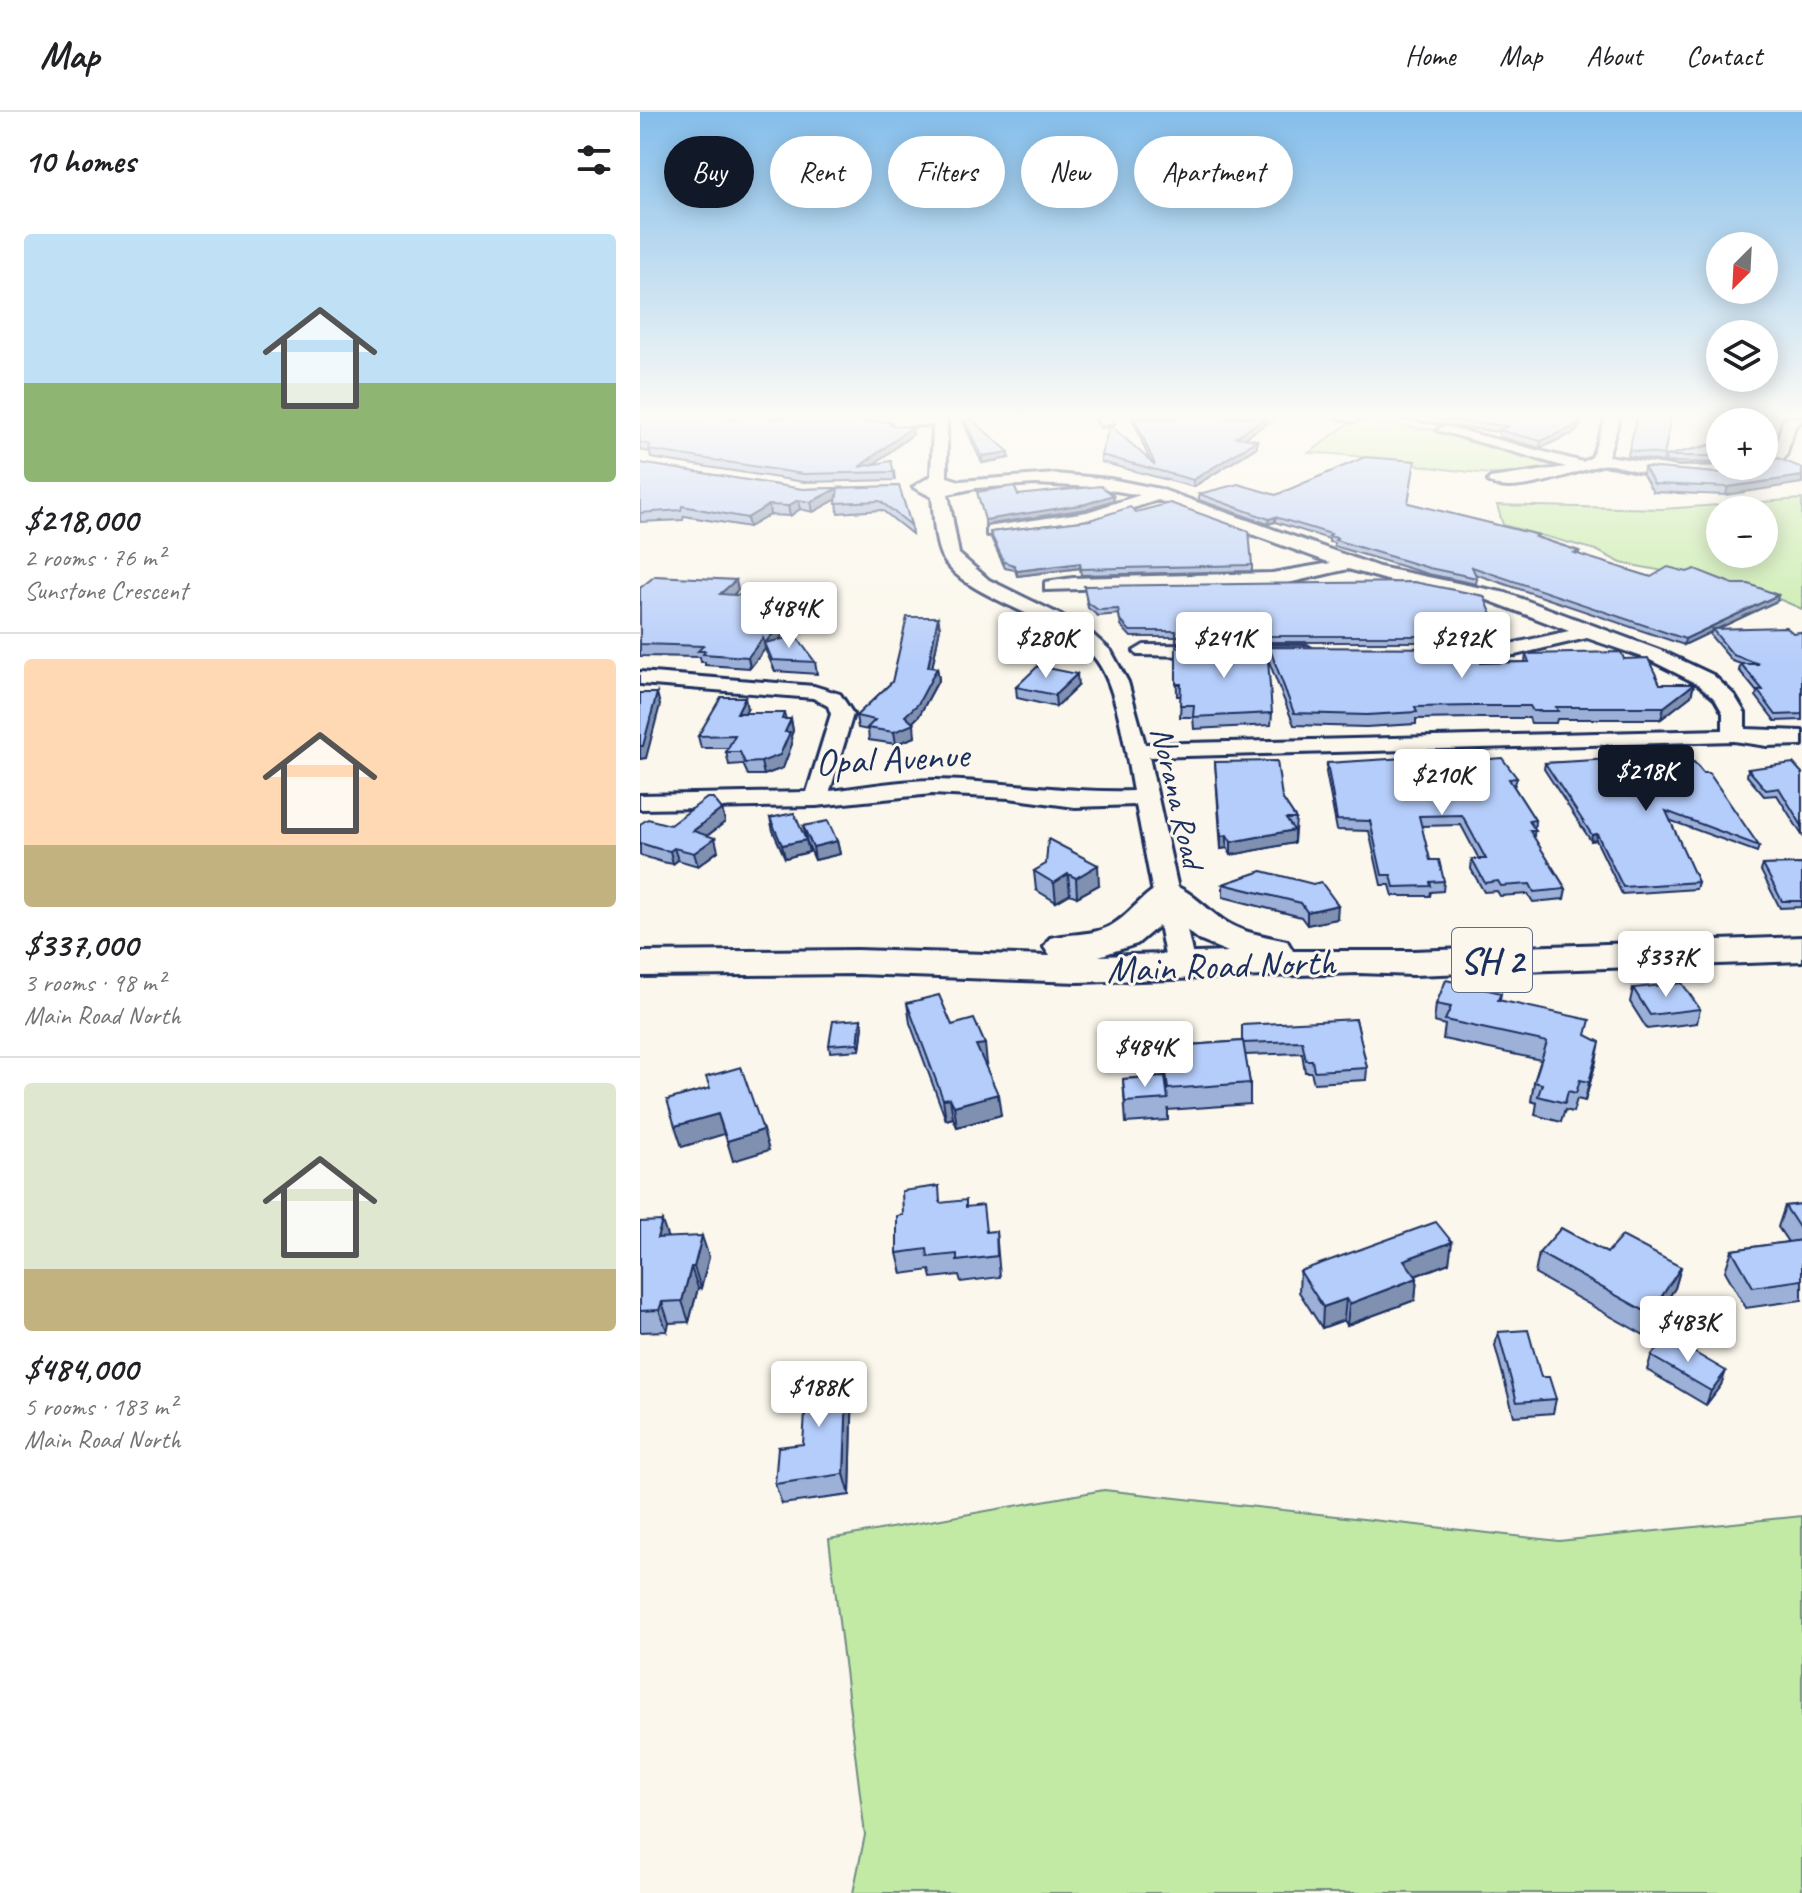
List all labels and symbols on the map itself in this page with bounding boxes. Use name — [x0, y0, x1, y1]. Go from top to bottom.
north arrow — [1706, 232, 1778, 304]
pin: $484K — [733, 582, 845, 650]
pin: $280K — [990, 612, 1102, 680]
pin: $241K — [1168, 612, 1280, 680]
pin: $292K — [1406, 612, 1518, 680]
street label: Norana Road — [1141, 723, 1215, 876]
street label: Opal Avenue — [814, 731, 972, 786]
pin: $218K — [1590, 745, 1702, 813]
pin: $210K — [1386, 749, 1498, 817]
road number: SH 2 — [1452, 928, 1532, 992]
pin: $337K — [1610, 931, 1722, 999]
street label: Main Road North — [1106, 938, 1338, 993]
pin: $484K — [1089, 1021, 1201, 1089]
pin: $483K — [1632, 1296, 1744, 1364]
pin: $188K — [763, 1361, 875, 1429]

